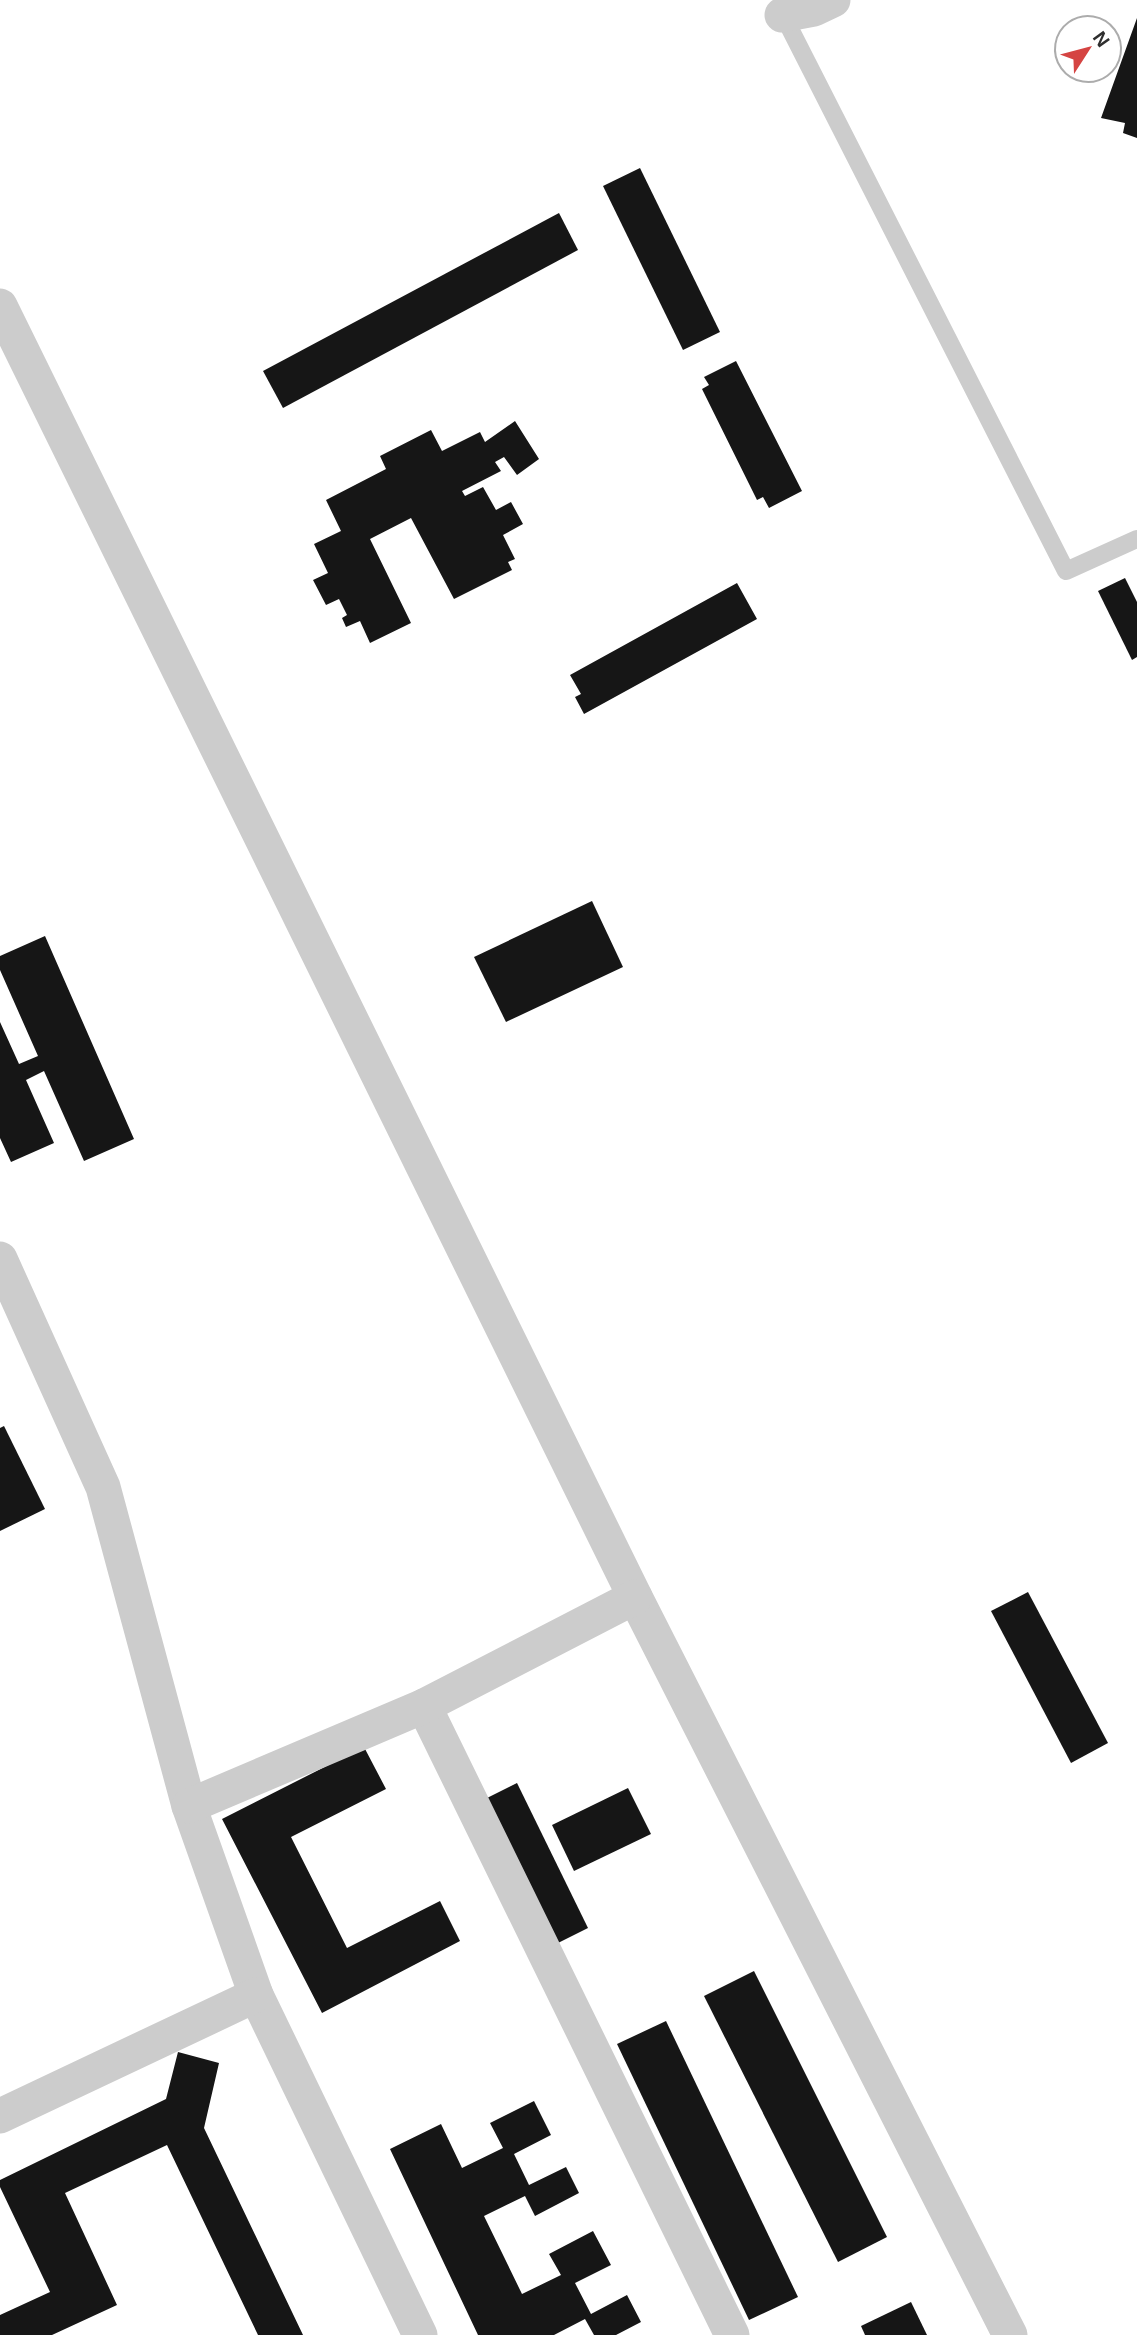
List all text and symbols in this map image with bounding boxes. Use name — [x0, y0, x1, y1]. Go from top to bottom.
north arrow — [1053, 14, 1123, 84]
text: N — [1089, 28, 1114, 51]

